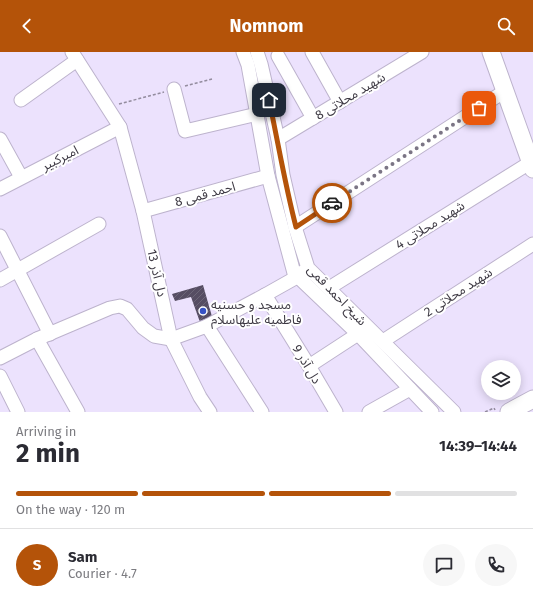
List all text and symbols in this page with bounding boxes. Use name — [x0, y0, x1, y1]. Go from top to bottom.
icon: back — [16, 15, 38, 37]
text: Nomnom — [230, 15, 303, 37]
icon: search — [495, 15, 517, 37]
street label: شهید محلاتی 8 — [312, 69, 388, 124]
pin — [252, 83, 286, 117]
icon: home — [258, 89, 280, 111]
pin — [462, 91, 496, 125]
icon: bag — [468, 97, 490, 119]
street label: امیرکبیر — [38, 142, 81, 174]
street label: احمد قمی 8 — [173, 179, 237, 210]
courier — [312, 183, 352, 223]
icon: car — [321, 192, 343, 214]
street label: شهید محلاتی 4 — [393, 198, 468, 253]
street label: دل آذر 13 — [143, 248, 170, 298]
street label: شیخ احمد قمی — [302, 262, 370, 331]
street label: شهید محلاتی 2 — [421, 264, 495, 320]
place label: مسجد و حسنیه فاطمیه علیهاسلام — [211, 297, 302, 329]
marker: مسجد و حسنیه فاطمیه علیهاسلام — [198, 306, 208, 316]
street label: دل آذر 9 — [289, 342, 324, 387]
map controls — [481, 360, 521, 400]
button: layers — [481, 360, 521, 400]
text: Arriving in — [16, 424, 76, 439]
text: 14:39–14:44 — [439, 437, 517, 455]
text: 2 min — [16, 438, 80, 469]
text: On the way · 120 m — [16, 502, 125, 517]
button: chat — [423, 544, 465, 586]
button: phone — [475, 544, 517, 586]
text: Sam — [68, 548, 97, 566]
text: S — [33, 556, 41, 574]
text: Courier · 4.7 — [68, 566, 137, 581]

